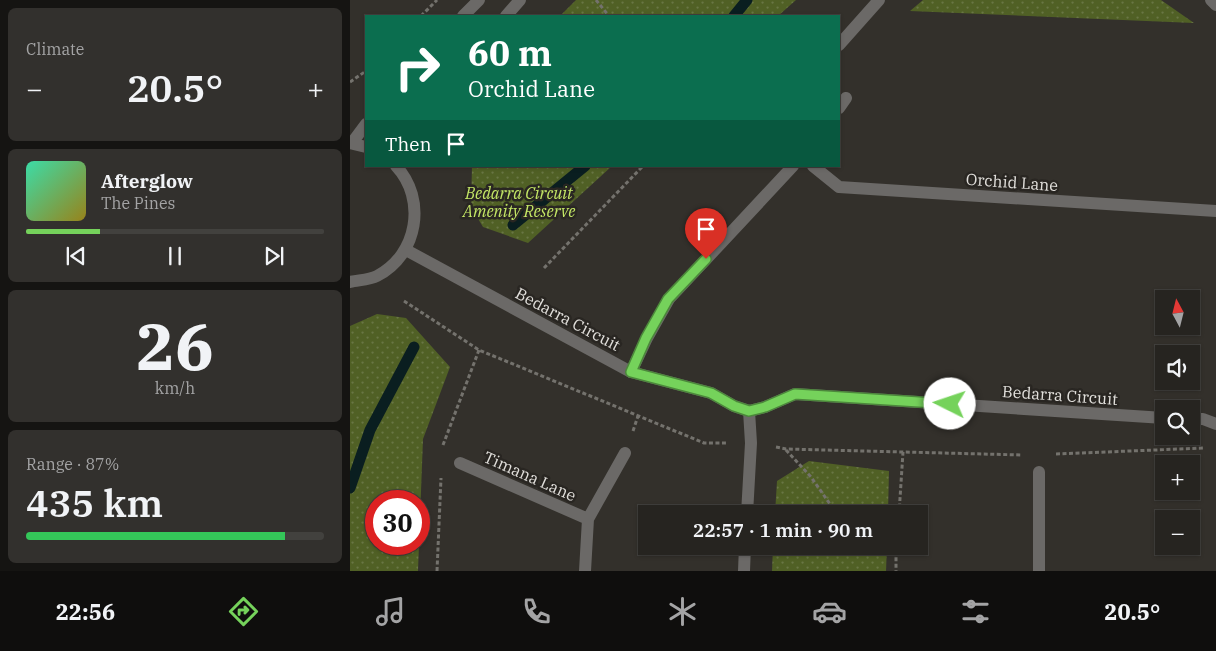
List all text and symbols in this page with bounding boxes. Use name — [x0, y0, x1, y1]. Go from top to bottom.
text: 60 m — [468, 30, 552, 76]
icon: right — [385, 35, 450, 100]
text: Climate — [26, 39, 84, 59]
text: 20.5° — [127, 63, 223, 112]
text: − — [26, 70, 43, 107]
text: + — [307, 70, 324, 107]
text: Orchid Lane — [468, 74, 595, 103]
icon: arrive — [442, 130, 470, 158]
text: Then — [385, 132, 432, 156]
text: Afterglow — [101, 169, 193, 193]
street label: Orchid Lane — [965, 169, 1059, 195]
park label: Bedarra Circuit Amenity Reserve — [462, 183, 575, 221]
text: The Pines — [101, 193, 175, 213]
pin — [685, 208, 727, 259]
icon: arrive — [692, 215, 720, 243]
icon: previous — [62, 242, 90, 270]
icon: pause — [161, 242, 189, 270]
icon: next — [260, 242, 288, 270]
street label: Bedarra Circuit — [512, 283, 624, 355]
north arrow — [1155, 290, 1200, 335]
map controls — [1155, 290, 1200, 555]
text: 26 — [136, 303, 214, 388]
button: sound — [1155, 345, 1200, 390]
position arrow — [923, 377, 975, 429]
text: km/h — [155, 378, 195, 398]
street label: Bedarra Circuit — [1001, 381, 1119, 409]
button: search — [1155, 400, 1200, 445]
street label: Timana Lane — [481, 447, 579, 505]
text: Range · 87% — [26, 454, 119, 474]
button: + — [1155, 455, 1200, 500]
text: 435 km — [26, 478, 163, 527]
speed limit sign: 30 — [365, 490, 430, 555]
button: − — [1155, 510, 1200, 555]
text: 22:57 · 1 min · 90 m — [693, 518, 873, 542]
icon: directions — [226, 594, 261, 629]
icon: music — [373, 594, 408, 629]
icon: phone — [519, 594, 554, 629]
icon: climate — [665, 594, 700, 629]
icon: car — [812, 594, 847, 629]
icon: filters — [958, 594, 993, 629]
text: 22:56 — [56, 597, 115, 626]
text: 20.5° — [1104, 597, 1160, 626]

